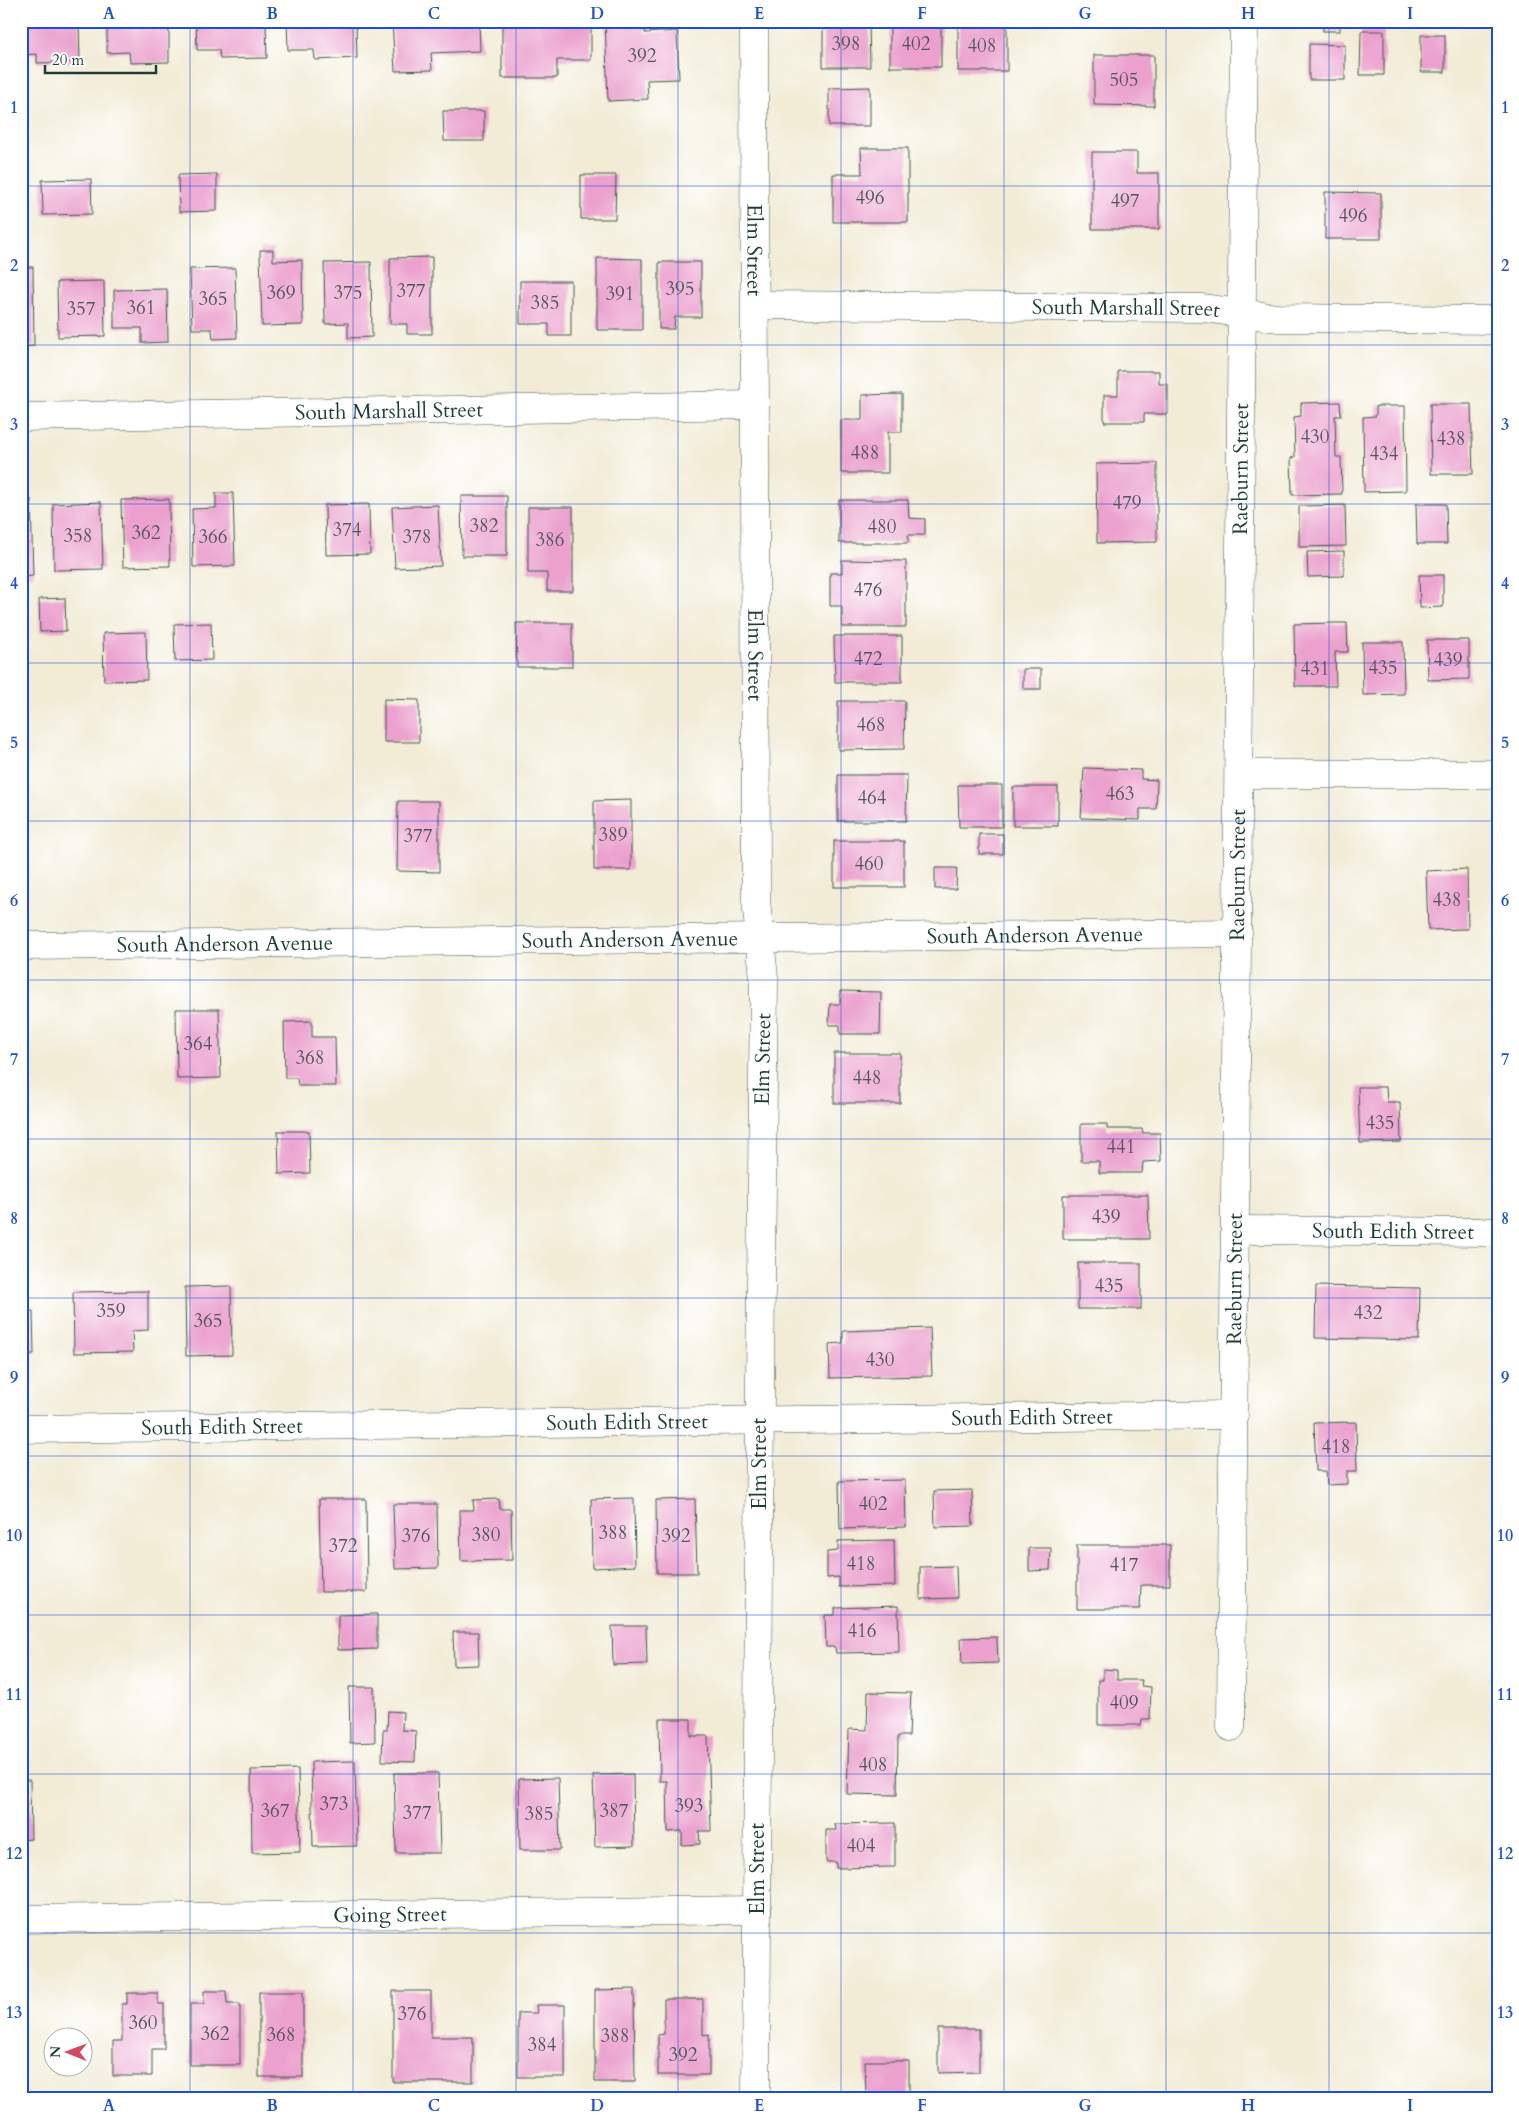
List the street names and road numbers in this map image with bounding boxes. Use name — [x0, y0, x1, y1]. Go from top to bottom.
street label: Elm Street — [740, 204, 769, 297]
street label: South Marshall Street — [1032, 292, 1222, 325]
street label: South Marshall Street — [295, 395, 484, 427]
street label: Raeburn Street — [1226, 403, 1256, 535]
street label: Elm Street — [741, 609, 770, 702]
street label: Raeburn Street — [1222, 809, 1252, 941]
street label: South Anderson Avenue — [926, 920, 1143, 951]
street label: South Anderson Avenue — [521, 924, 738, 955]
street label: South Anderson Avenue — [117, 928, 333, 959]
street label: Elm Street — [748, 1012, 778, 1105]
street label: Raeburn Street — [1219, 1213, 1249, 1345]
street label: South Edith Street — [1312, 1216, 1474, 1246]
street label: South Edith Street — [951, 1402, 1113, 1433]
street label: South Edith Street — [546, 1407, 708, 1437]
street label: South Edith Street — [141, 1411, 303, 1442]
street label: Elm Street — [745, 1418, 774, 1510]
street label: Elm Street — [743, 1823, 772, 1915]
street label: Going Street — [333, 1899, 447, 1930]

